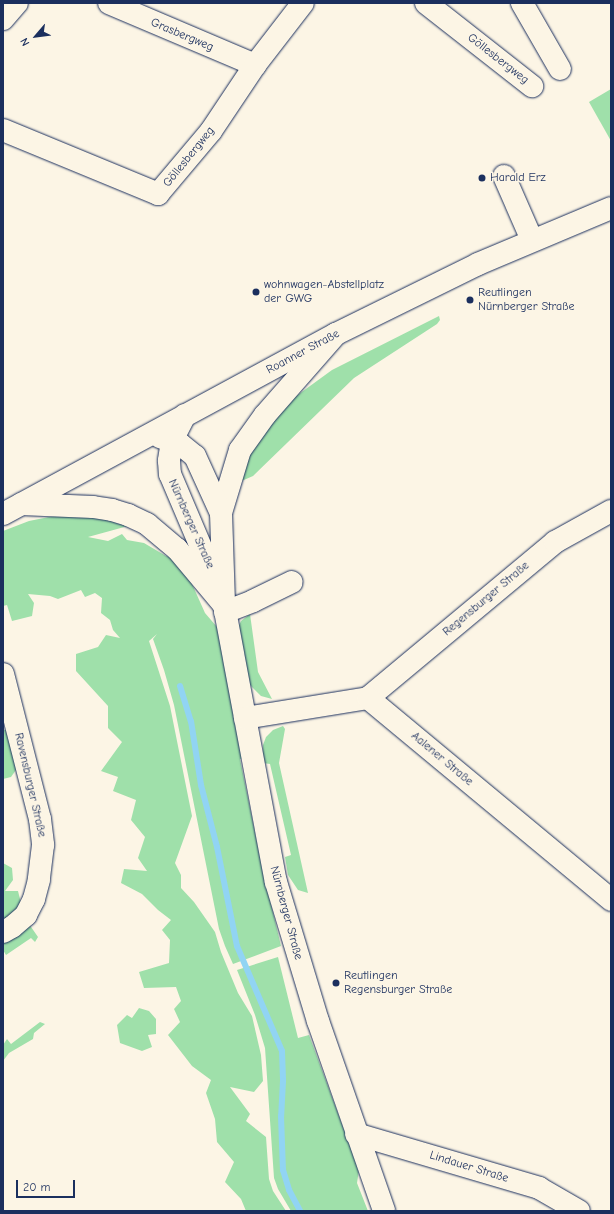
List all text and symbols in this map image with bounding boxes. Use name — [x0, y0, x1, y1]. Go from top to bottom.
street label: Grasbergweg — [148, 15, 216, 55]
north arrow — [16, 16, 56, 56]
street label: Göllesbergweg — [465, 31, 531, 87]
text: N — [18, 36, 32, 48]
street label: Göllesbergweg — [160, 124, 218, 190]
place label: Harald Erz — [490, 171, 546, 185]
marker: Harald Erz — [477, 173, 487, 183]
place label: wohnwagen-Abstellplatz der GWG — [264, 278, 384, 306]
place label: Reutlingen Nürnberger Straße — [478, 286, 575, 314]
marker: wohnwagen-Abstellplatz der GWG — [251, 287, 261, 297]
marker: Reutlingen Nürnberger Straße — [465, 295, 475, 305]
street label: Roanner Straße — [264, 327, 342, 377]
street label: Nürnberger Straße — [165, 477, 217, 571]
street label: Regensburger Straße — [440, 559, 532, 639]
street label: Aalener Straße — [408, 729, 476, 789]
street label: Ravensburger Straße — [11, 731, 49, 839]
street label: Nürnberger Straße — [267, 865, 305, 961]
place label: Reutlingen Regensburger Straße — [344, 969, 452, 997]
marker: Reutlingen Regensburger Straße — [331, 978, 341, 988]
street label: Lindauer Straße — [428, 1148, 510, 1186]
scale bar — [18, 1172, 77, 1198]
text: 20 m — [23, 1180, 51, 1194]

